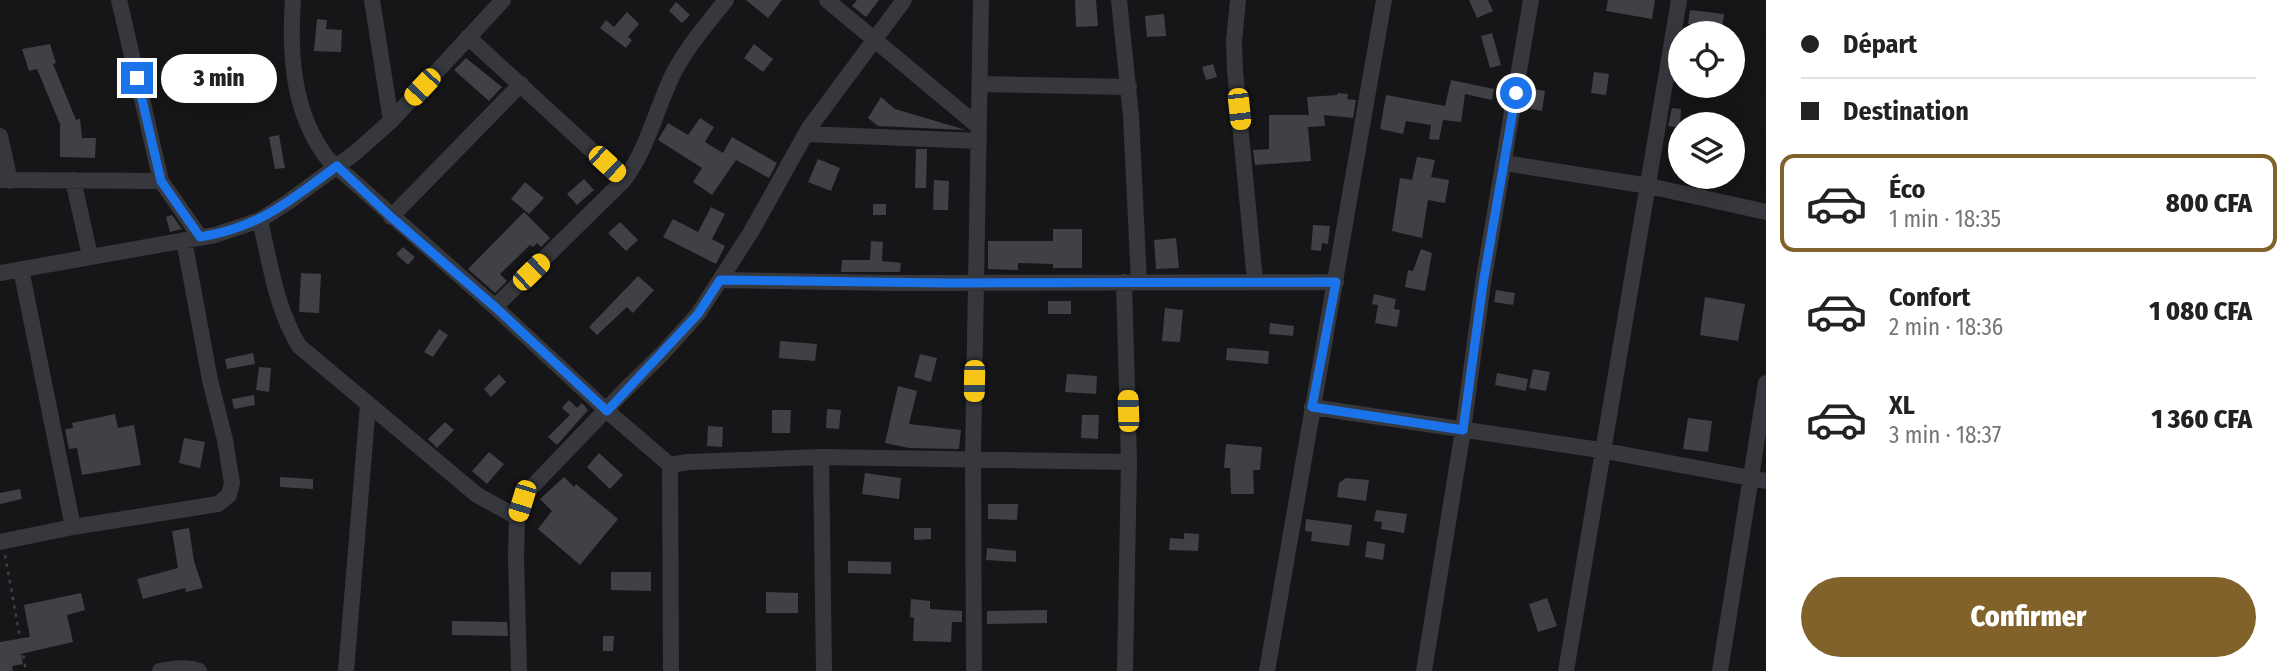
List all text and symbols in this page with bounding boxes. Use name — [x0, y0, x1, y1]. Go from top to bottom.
map controls — [1668, 21, 1745, 189]
button: locate — [1668, 21, 1745, 98]
text: Départ — [1843, 29, 1917, 60]
callout: 3 min — [162, 54, 277, 102]
route end — [121, 62, 153, 94]
text: 3 min — [193, 64, 245, 92]
car — [400, 64, 445, 110]
route start — [1500, 77, 1532, 109]
car — [1227, 87, 1252, 131]
text: Destination — [1843, 96, 1969, 127]
button: layers — [1668, 112, 1745, 189]
car — [585, 142, 630, 186]
icon: car — [1805, 172, 1868, 235]
text: Éco — [1889, 174, 1926, 205]
text: 800 CFA — [2166, 188, 2252, 219]
text: 1 min · 18:35 — [1889, 205, 2001, 233]
car — [509, 250, 554, 294]
icon: car — [1805, 280, 1868, 343]
text: Confort — [1889, 282, 1970, 313]
text: 1 080 CFA — [2149, 296, 2252, 327]
text: 2 min · 18:36 — [1889, 313, 2003, 341]
car — [964, 360, 985, 402]
icon: car — [1805, 388, 1868, 451]
car — [1117, 390, 1140, 432]
text: XL — [1889, 390, 1915, 421]
text: 1 360 CFA — [2151, 404, 2252, 435]
text: 3 min · 18:37 — [1889, 421, 2001, 449]
car — [506, 478, 539, 524]
button: Confirmer — [1801, 577, 2256, 657]

